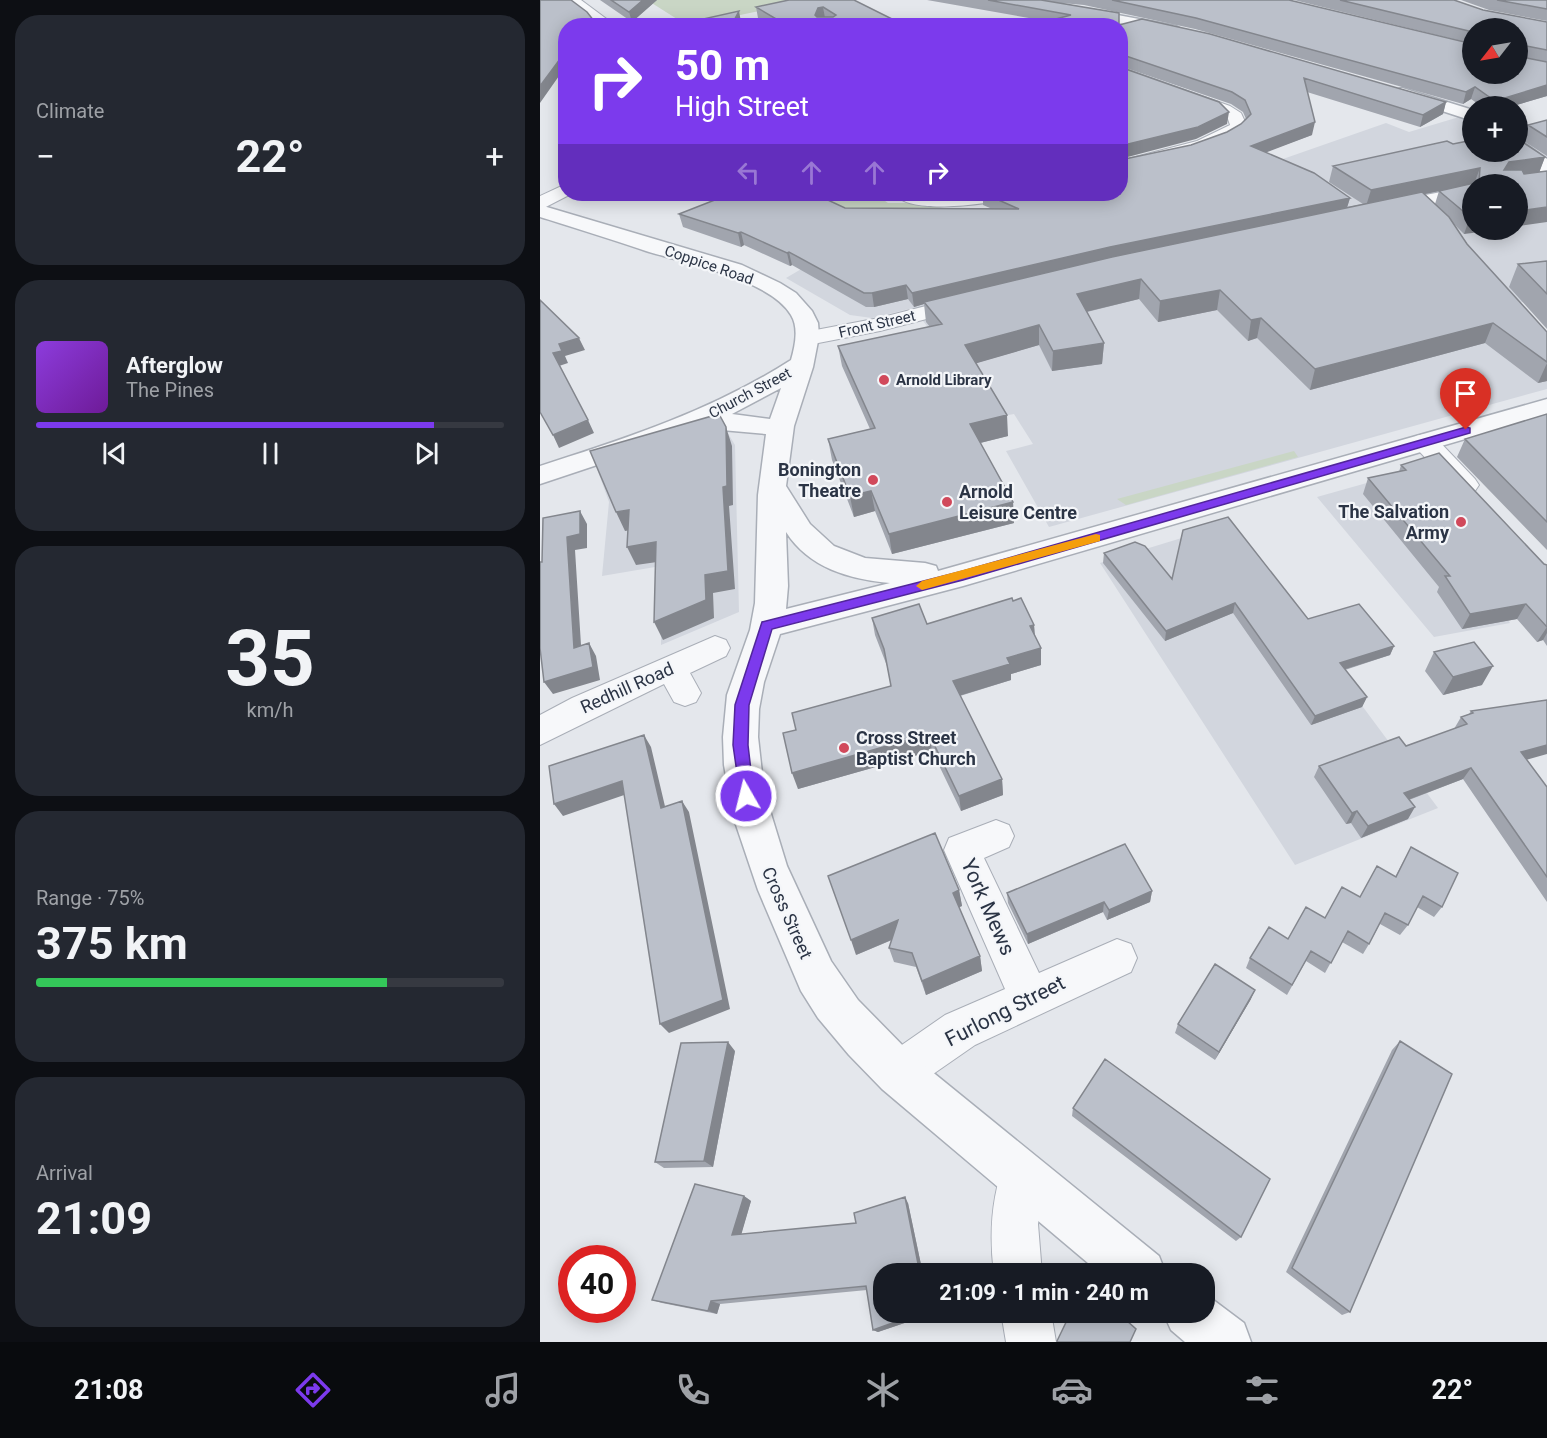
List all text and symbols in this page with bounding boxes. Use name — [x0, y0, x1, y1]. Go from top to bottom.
north arrow — [1462, 18, 1528, 84]
map controls — [1462, 18, 1528, 240]
text: 50 m — [675, 41, 770, 90]
icon: right — [576, 42, 654, 120]
text: High Street — [675, 91, 809, 123]
button: + — [1462, 96, 1528, 162]
text: Climate — [36, 99, 104, 123]
text: 22° — [235, 130, 305, 183]
text: − — [36, 137, 55, 176]
text: + — [485, 137, 504, 176]
icon: left — [732, 156, 765, 189]
icon: ahead — [795, 156, 828, 189]
icon: ahead — [858, 156, 891, 189]
icon: right — [921, 156, 954, 189]
button: − — [1462, 174, 1528, 240]
street label: Coppice Road — [662, 241, 756, 289]
street label: Front Street — [837, 306, 917, 342]
text: Afterglow — [126, 353, 223, 378]
street label: Church Street — [706, 364, 794, 422]
pin — [1440, 368, 1491, 430]
place label: Arnold Library — [896, 371, 992, 389]
marker: Arnold Library — [877, 373, 891, 387]
icon: arrive — [1449, 377, 1482, 410]
text: The Pines — [126, 378, 214, 402]
icon: previous — [98, 437, 131, 470]
icon: pause — [254, 437, 287, 470]
icon: next — [410, 437, 443, 470]
place label: Bonington Theatre — [778, 459, 861, 501]
marker: Bonington Theatre — [866, 473, 880, 487]
place label: Arnold Leisure Centre — [959, 481, 1077, 523]
marker: Arnold Leisure Centre — [940, 495, 954, 509]
place label: The Salvation Army — [1338, 501, 1450, 543]
marker: The Salvation Army — [1454, 515, 1468, 529]
text: 35 — [225, 613, 315, 704]
street label: Redhill Road — [577, 658, 677, 717]
text: km/h — [247, 698, 293, 722]
place label: Cross Street Baptist Church — [856, 727, 976, 769]
marker: Cross Street Baptist Church — [837, 741, 851, 755]
position arrow — [714, 764, 778, 828]
street label: York Mews — [956, 855, 1020, 959]
street label: Cross Street — [758, 864, 817, 962]
text: Range · 75% — [36, 886, 144, 910]
text: 375 km — [36, 917, 188, 970]
street label: Furlong Street — [941, 970, 1069, 1051]
text: Arrival — [36, 1161, 93, 1185]
text: 21:09 — [36, 1192, 152, 1245]
speed limit sign: 40 — [558, 1245, 636, 1323]
text: 21:09 · 1 min · 240 m — [939, 1280, 1149, 1305]
icon: directions — [292, 1369, 334, 1411]
icon: music — [482, 1369, 524, 1411]
icon: phone — [672, 1369, 714, 1411]
icon: climate — [862, 1369, 904, 1411]
icon: car — [1051, 1369, 1093, 1411]
icon: filters — [1241, 1369, 1283, 1411]
text: 21:08 — [74, 1374, 144, 1406]
text: 22° — [1431, 1374, 1473, 1406]

